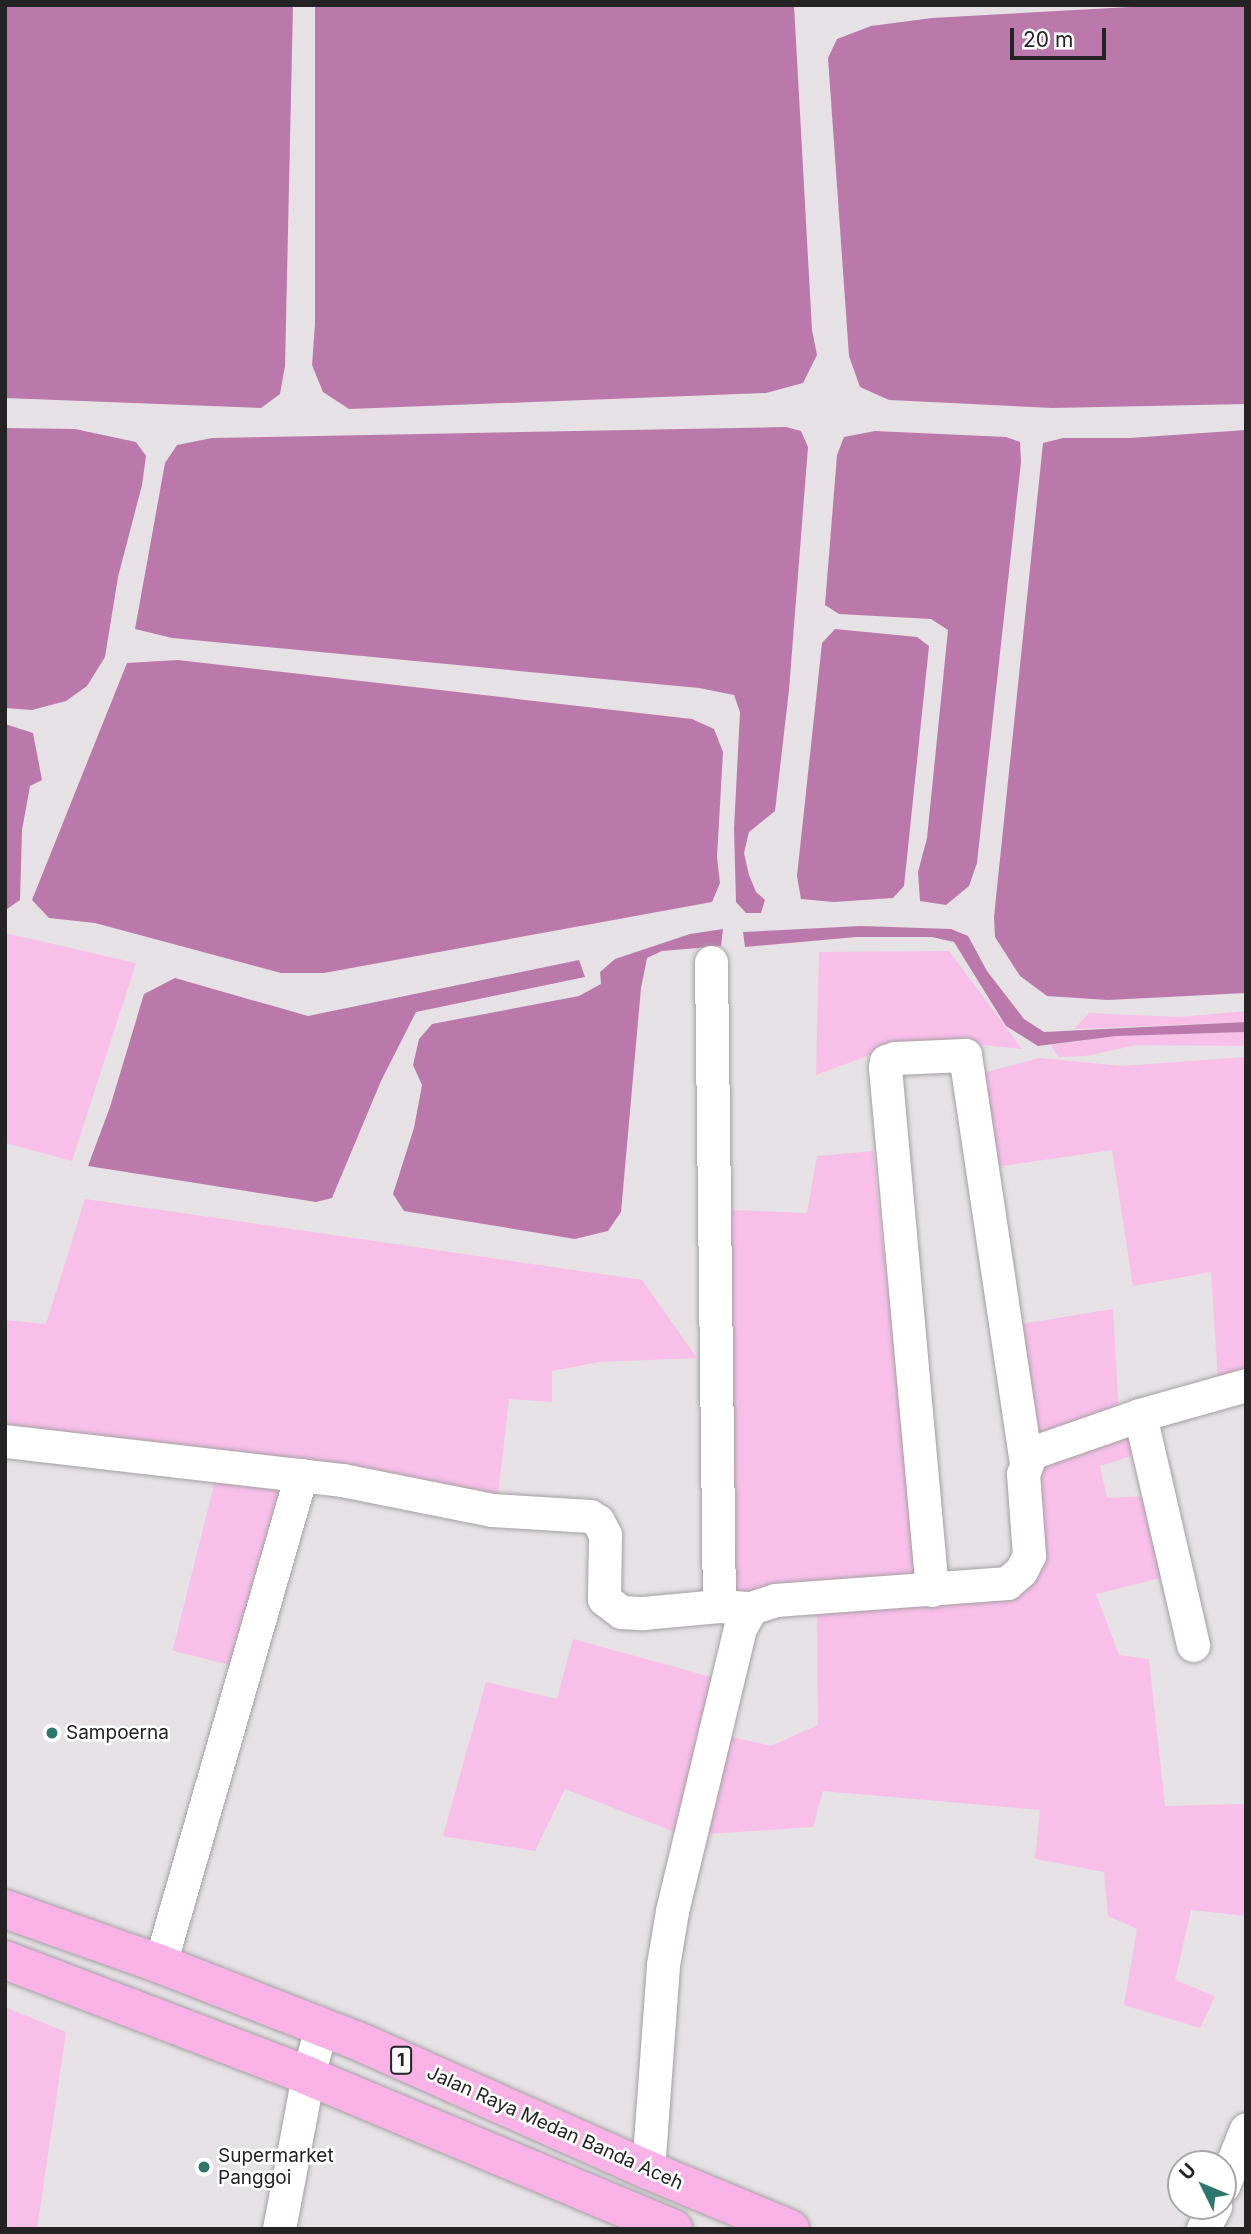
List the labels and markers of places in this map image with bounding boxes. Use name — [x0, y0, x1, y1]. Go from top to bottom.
place label: Sampoerna — [66, 1722, 169, 1744]
marker: Sampoerna — [44, 1725, 60, 1741]
place label: Supermarket Panggoi — [218, 2145, 334, 2189]
marker: Supermarket Panggoi — [196, 2159, 212, 2175]

